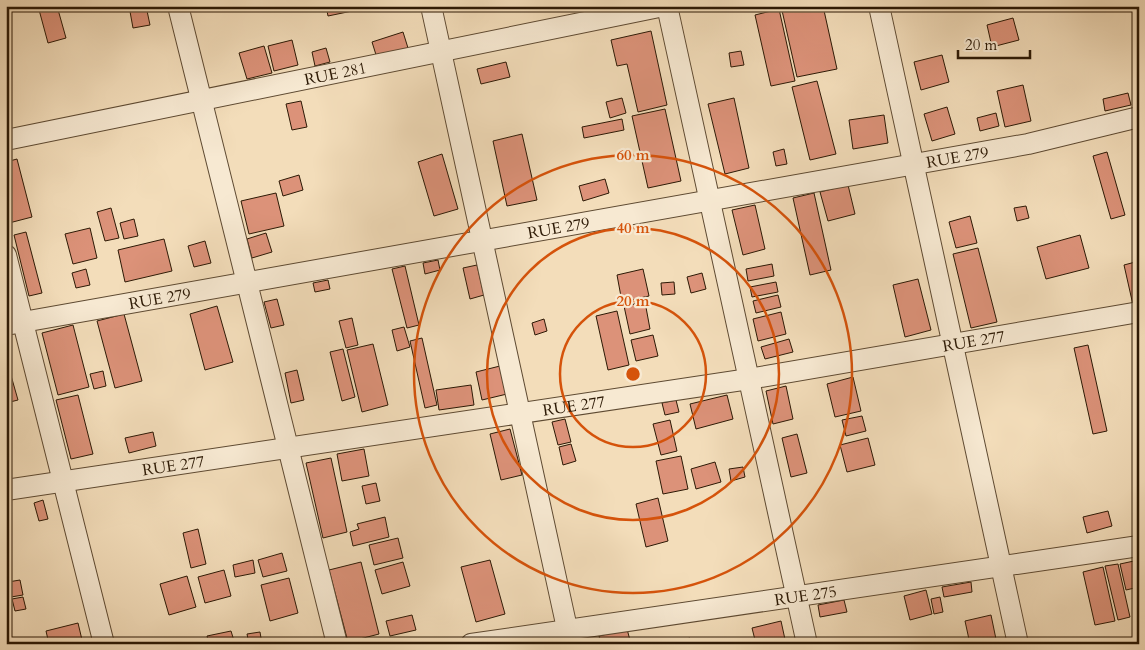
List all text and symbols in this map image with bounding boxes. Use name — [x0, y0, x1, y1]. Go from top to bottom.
scale bar — [958, 28, 1030, 60]
text: 20 m — [965, 35, 997, 55]
street label: RUE 281 — [302, 57, 368, 91]
street label: RUE 279 — [924, 141, 990, 174]
text: 60 m — [616, 145, 650, 165]
street label: RUE 279 — [526, 212, 591, 244]
text: 40 m — [616, 218, 650, 238]
street label: RUE 279 — [127, 282, 193, 315]
text: 20 m — [616, 291, 650, 311]
street label: RUE 277 — [941, 325, 1007, 358]
centre of rings — [624, 365, 642, 383]
street label: RUE 277 — [541, 391, 607, 422]
street label: RUE 277 — [141, 450, 206, 482]
street label: RUE 275 — [773, 580, 838, 611]

